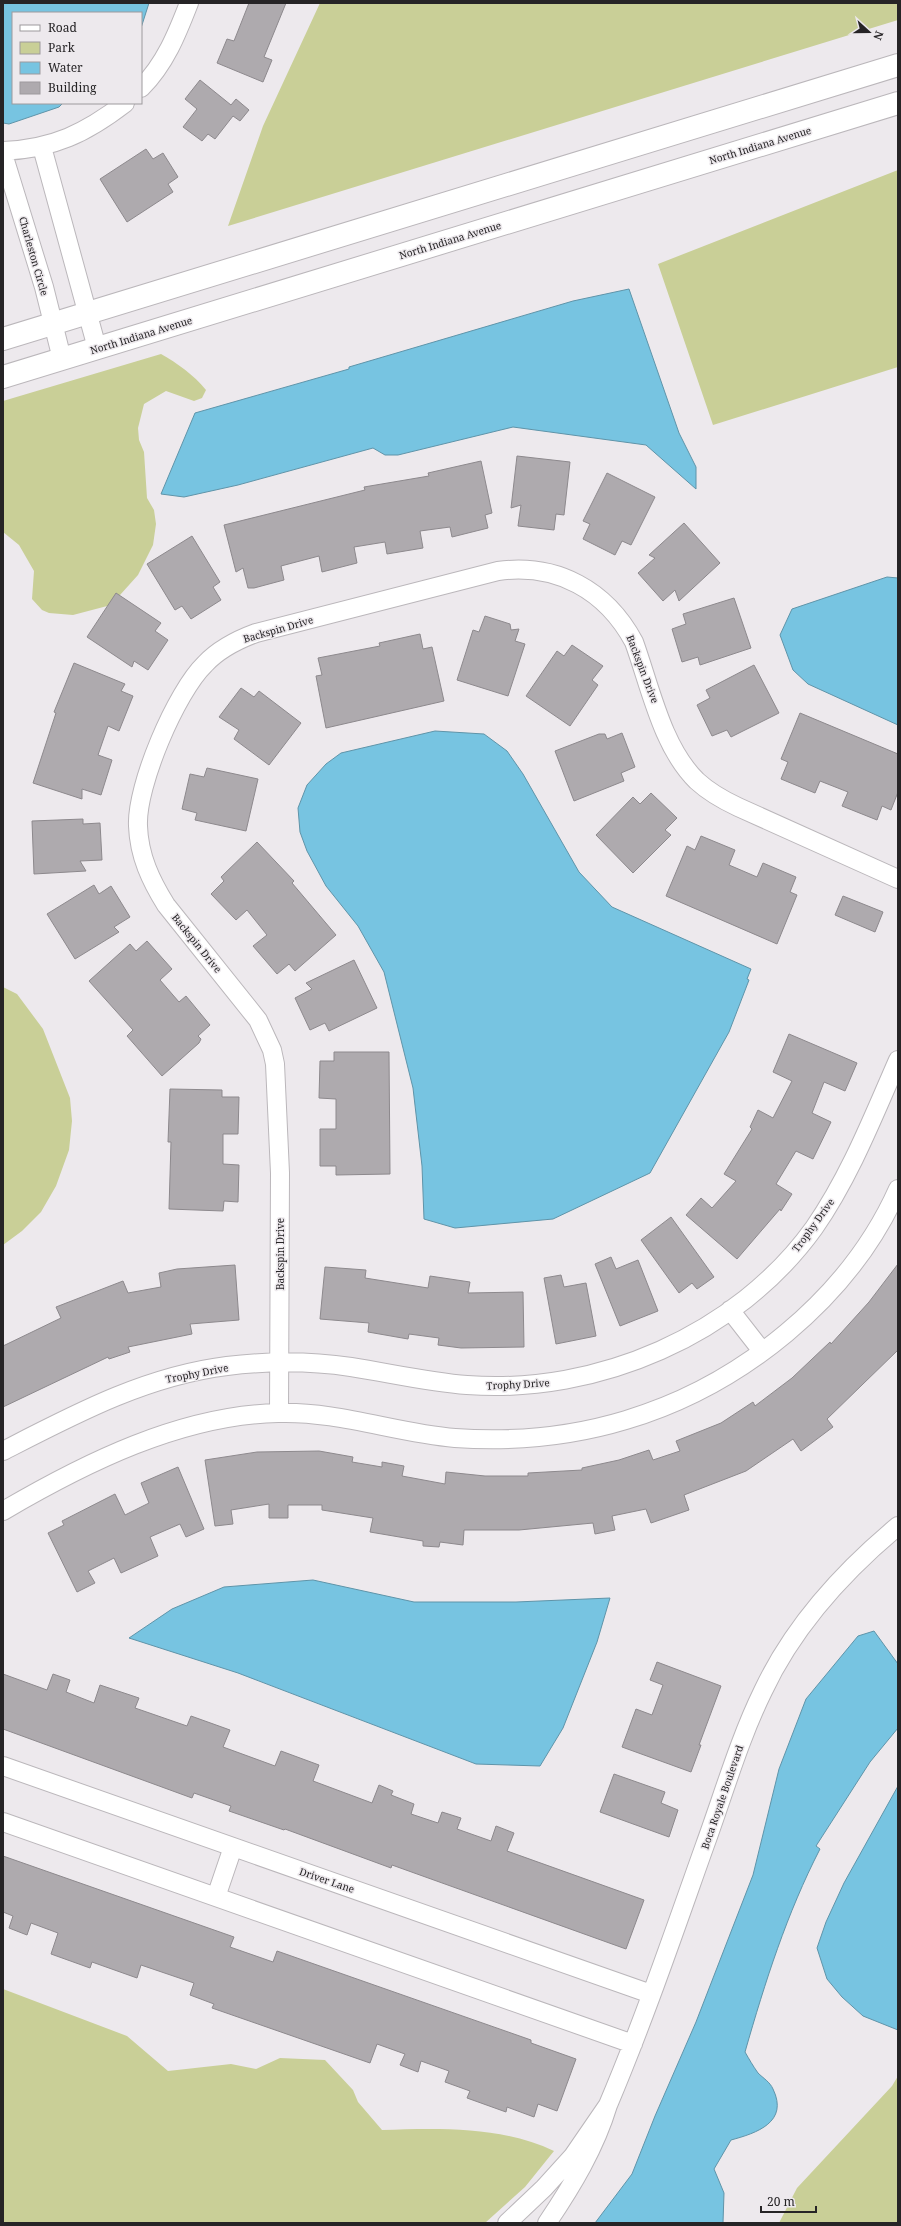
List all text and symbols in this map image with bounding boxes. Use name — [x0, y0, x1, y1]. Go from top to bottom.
legend — [12, 12, 142, 104]
north arrow — [849, 12, 889, 52]
text: Road — [48, 19, 78, 36]
text: N — [870, 29, 887, 43]
text: Park — [48, 39, 76, 56]
text: Water — [48, 59, 83, 76]
text: Building — [48, 79, 97, 96]
street label: North Indiana Avenue — [707, 123, 813, 167]
street label: Charleston Circle — [16, 215, 52, 297]
street label: North Indiana Avenue — [397, 218, 503, 262]
street label: North Indiana Avenue — [88, 313, 194, 357]
street label: Backspin Drive — [241, 612, 315, 646]
street label: Backspin Drive — [624, 633, 662, 705]
street label: Backspin Drive — [169, 911, 225, 975]
street label: Trophy Drive — [789, 1195, 837, 1255]
street label: Backspin Drive — [273, 1218, 287, 1290]
street label: Trophy Drive — [165, 1360, 229, 1386]
street label: Trophy Drive — [486, 1375, 550, 1393]
street label: Boca Royale Boulevard — [698, 1743, 746, 1851]
street label: Driver Lane — [298, 1864, 356, 1896]
scale bar — [761, 2188, 816, 2214]
text: 20 m — [767, 2193, 795, 2210]

